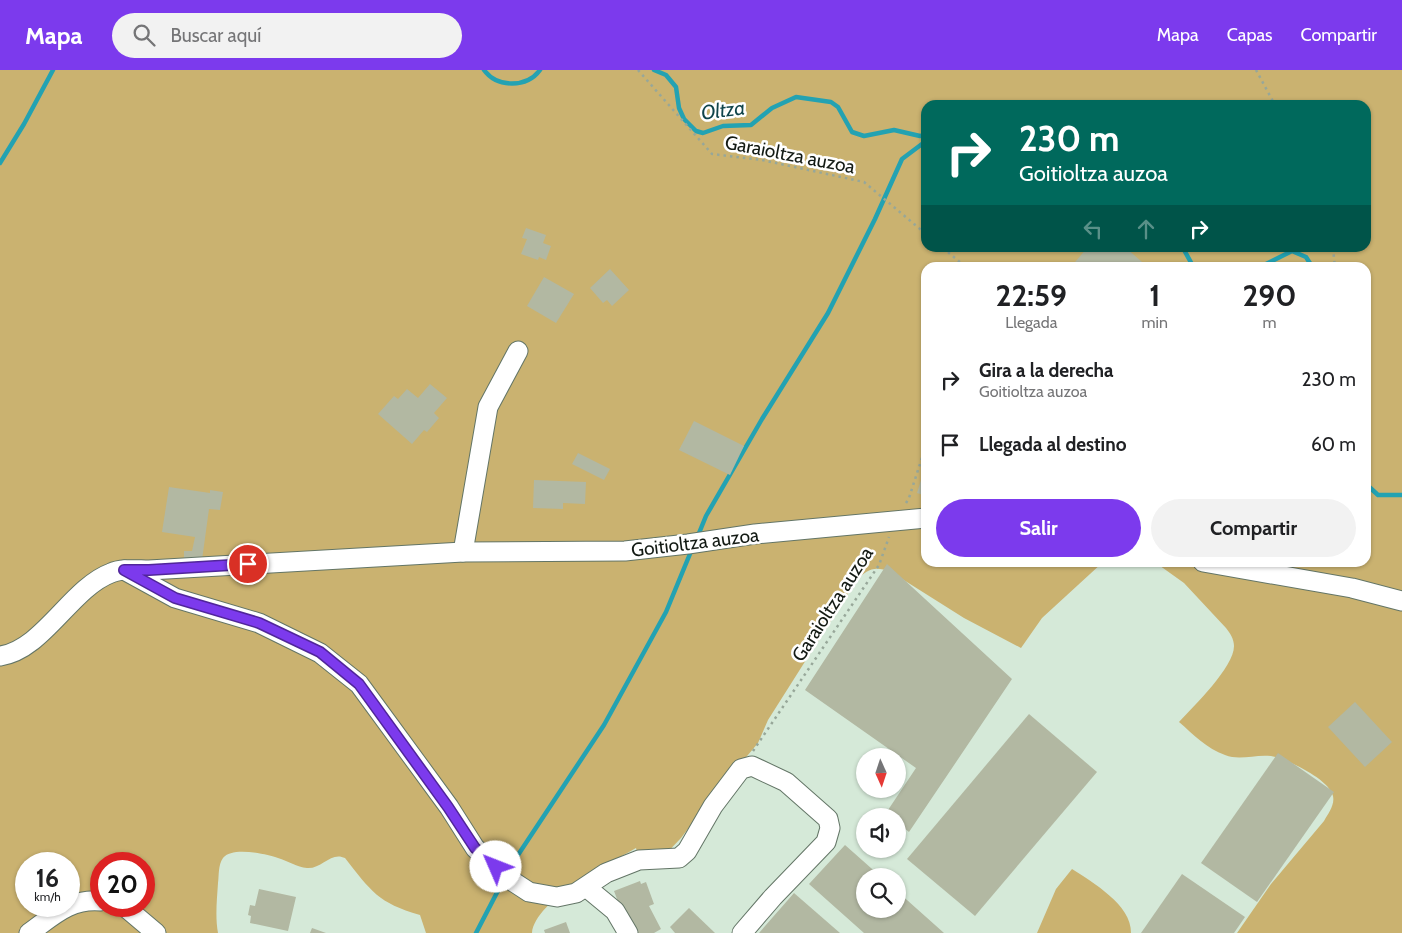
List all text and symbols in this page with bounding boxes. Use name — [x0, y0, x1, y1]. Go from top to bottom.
search box — [112, 13, 462, 58]
text: Mapa — [25, 21, 82, 50]
icon: search — [130, 21, 158, 49]
text: Buscar aquí — [170, 24, 261, 47]
text: Mapa — [1157, 24, 1199, 46]
text: Capas — [1227, 24, 1273, 46]
text: Compartir — [1301, 24, 1377, 46]
water label: Oltza — [700, 95, 746, 125]
text: 230 m — [1019, 117, 1119, 160]
icon: right — [936, 120, 1001, 185]
street label: Garaioltza auzoa — [723, 131, 857, 178]
text: Goitioltza auzoa — [1019, 160, 1168, 187]
icon: left — [1079, 215, 1107, 243]
icon: ahead — [1132, 215, 1160, 243]
icon: right — [1185, 215, 1213, 243]
text: 22:59 — [996, 277, 1067, 314]
text: 1 — [1149, 277, 1160, 314]
text: 290 — [1242, 277, 1296, 314]
text: Llegada — [1005, 313, 1057, 332]
text: min — [1142, 313, 1168, 332]
text: m — [1262, 313, 1276, 332]
text: Gira a la derecha — [979, 359, 1114, 382]
icon: right — [936, 366, 964, 394]
text: 230 m — [1302, 368, 1356, 391]
text: Goitioltza auzoa — [979, 382, 1087, 401]
icon: arrive — [936, 431, 964, 459]
text: Llegada al destino — [979, 433, 1126, 456]
text: 60 m — [1311, 433, 1356, 456]
button: Salir — [936, 499, 1141, 557]
button: Compartir — [1151, 499, 1356, 557]
street label: Goitioltza auzoa — [630, 523, 760, 562]
pin — [227, 543, 269, 585]
street label: Garaioltza auzoa — [787, 543, 878, 666]
icon: arrive — [234, 550, 262, 578]
north arrow — [856, 748, 906, 798]
map controls — [856, 748, 906, 918]
button: sound — [856, 808, 906, 858]
position arrow — [469, 840, 521, 892]
speed limit sign: 20 — [90, 852, 155, 917]
text: 16 — [36, 863, 59, 893]
button: search — [856, 868, 906, 918]
text: km/h — [34, 889, 61, 904]

